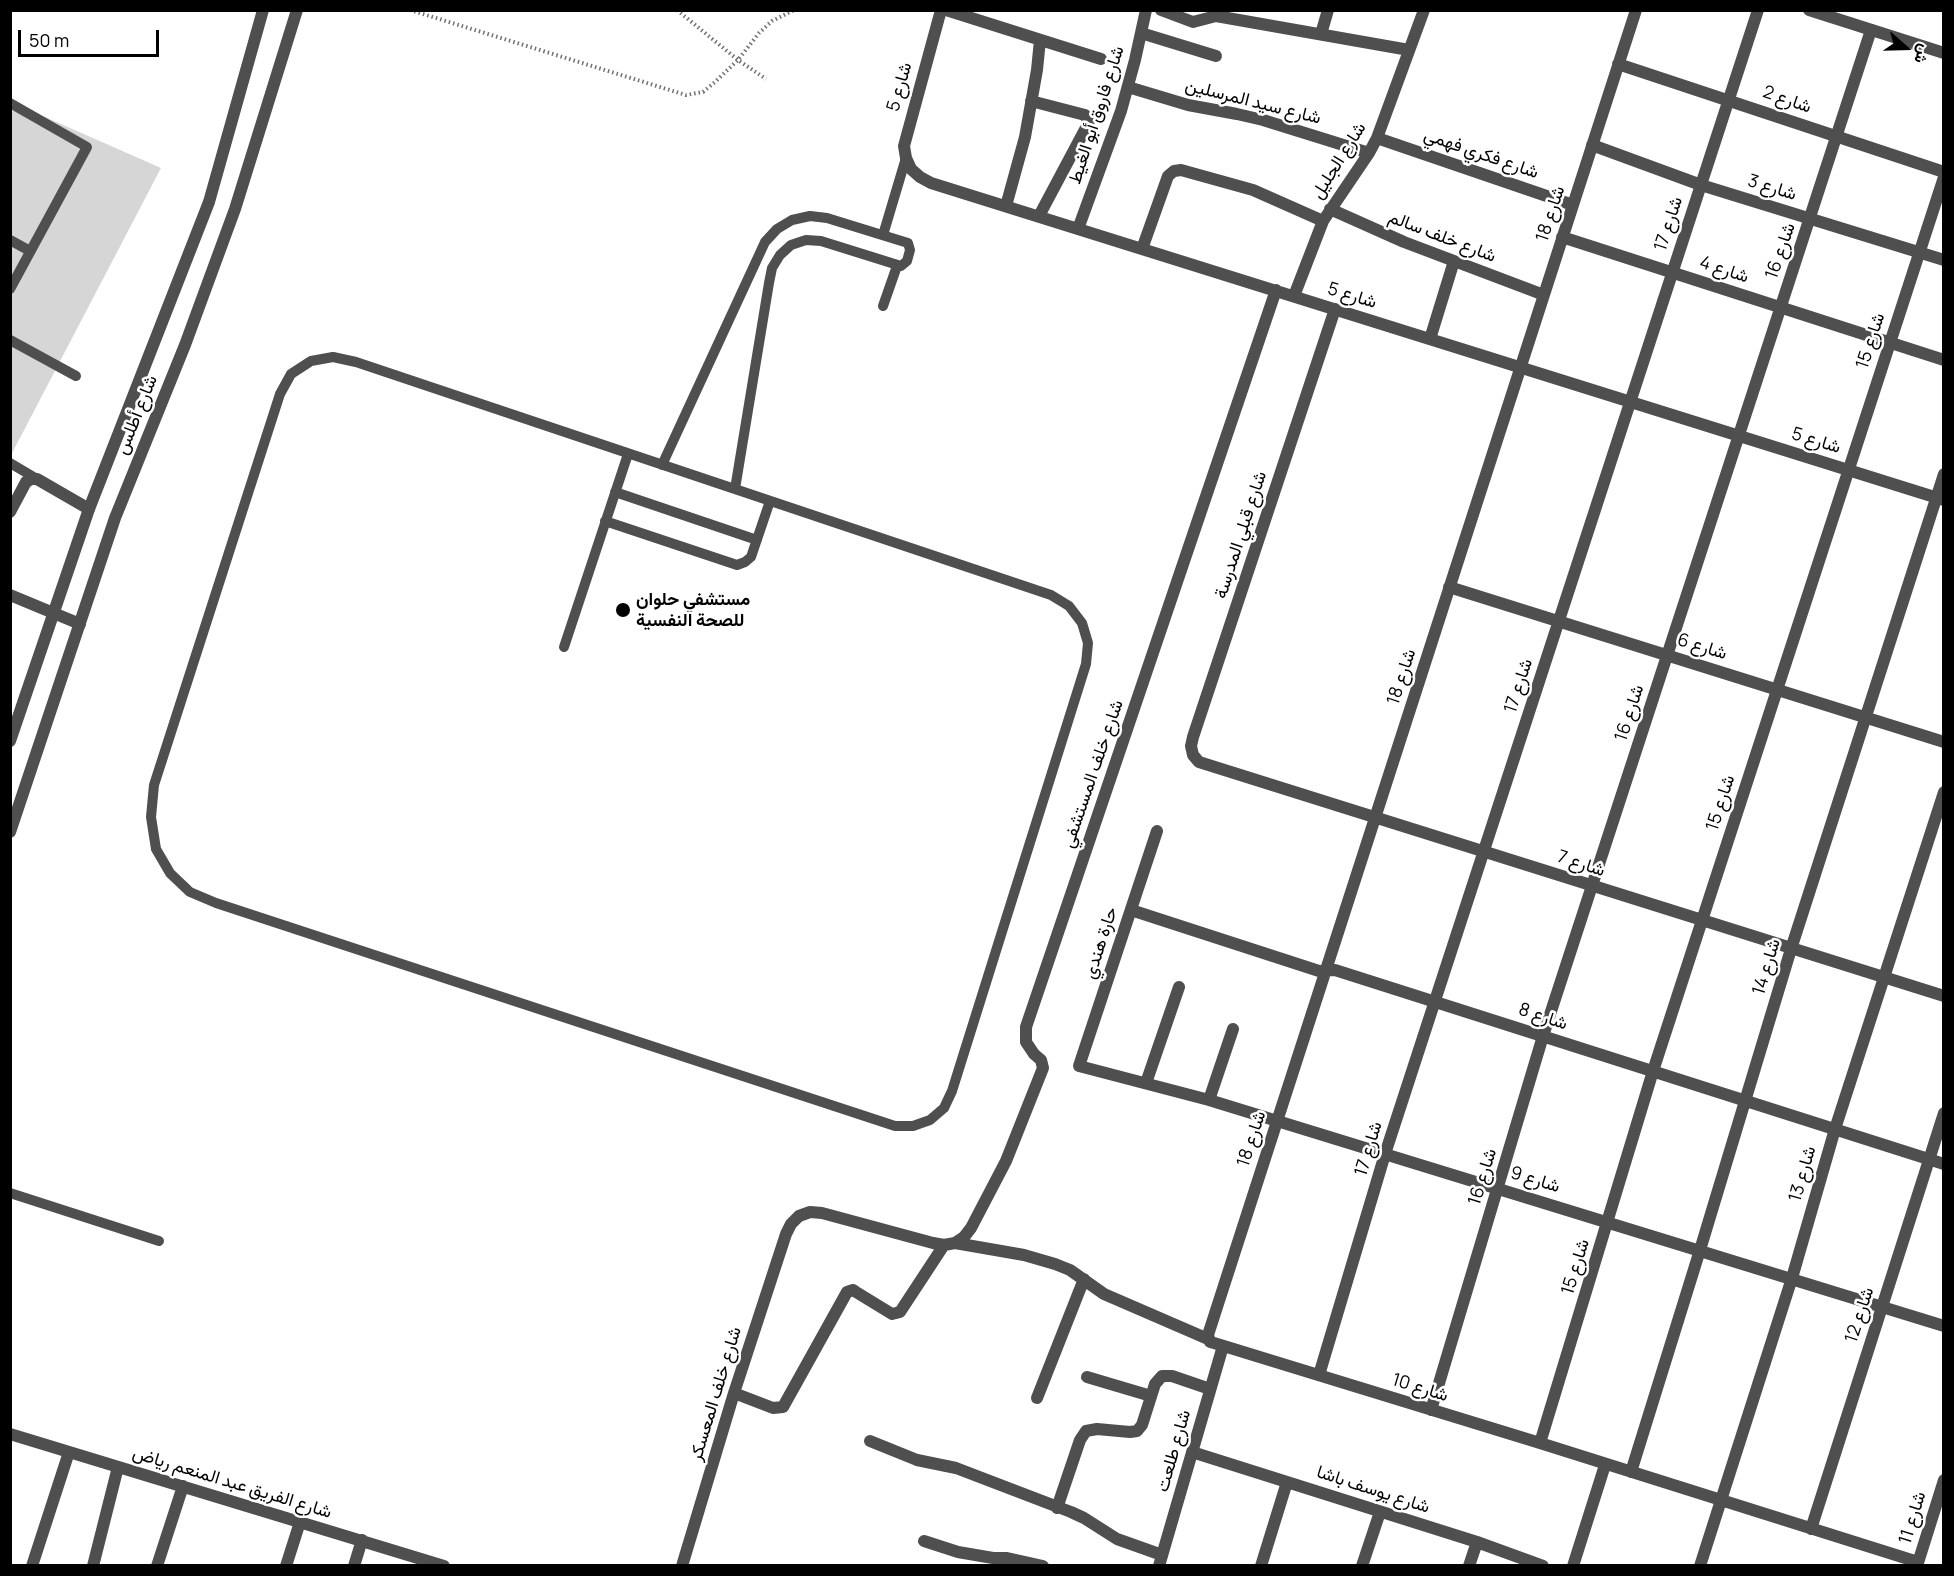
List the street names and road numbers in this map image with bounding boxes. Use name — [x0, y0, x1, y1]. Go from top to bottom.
street label: شارع فاروق أبو الغيط — [1065, 43, 1129, 187]
street label: شارع 5 — [883, 60, 917, 114]
street label: شارع سيد المرسلين — [1183, 75, 1323, 129]
street label: شارع 2 — [1760, 82, 1814, 118]
street label: شارع الجليل — [1307, 119, 1371, 203]
street label: شارع فكري فهمي — [1421, 124, 1541, 184]
street label: شارع 3 — [1745, 170, 1799, 206]
street label: شارع 18 — [1532, 183, 1570, 245]
street label: شارع 17 — [1650, 194, 1688, 254]
street label: شارع خلف سالم — [1385, 207, 1499, 267]
street label: شارع 16 — [1761, 220, 1801, 282]
street label: شارع 4 — [1697, 252, 1751, 288]
street label: شارع 5 — [1325, 278, 1379, 314]
street label: شارع 15 — [1852, 310, 1890, 372]
street label: شارع أطلس — [111, 372, 163, 458]
street label: شارع 5 — [1789, 423, 1843, 459]
street label: شارع قبلي المدرسة — [1210, 469, 1272, 601]
street label: شارع 6 — [1674, 629, 1730, 665]
street label: شارع 18 — [1383, 646, 1421, 708]
street label: شارع 17 — [1500, 656, 1538, 716]
street label: شارع 16 — [1611, 682, 1649, 744]
street label: شارع خلف المستشفي — [1058, 697, 1128, 851]
street label: شارع 15 — [1702, 772, 1740, 834]
street label: شارع 7 — [1554, 846, 1608, 882]
street label: حارة هندي — [1079, 904, 1123, 982]
street label: شارع 14 — [1748, 936, 1786, 998]
street label: شارع 8 — [1516, 999, 1570, 1035]
street label: شارع 18 — [1233, 1108, 1271, 1170]
street label: شارع 17 — [1351, 1119, 1387, 1179]
street label: شارع 13 — [1785, 1144, 1821, 1204]
street label: شارع 16 — [1464, 1146, 1502, 1208]
street label: شارع 9 — [1507, 1162, 1563, 1198]
street label: شارع 15 — [1557, 1236, 1595, 1298]
street label: شارع 12 — [1841, 1285, 1879, 1345]
street label: شارع خلف المعسكر — [685, 1324, 747, 1464]
street label: شارع 10 — [1389, 1369, 1451, 1407]
street label: شارع طلعت — [1152, 1408, 1196, 1494]
street label: شارع الفريق عبد المنعم رياض — [130, 1442, 334, 1524]
street label: شارع يوسف باشا — [1314, 1462, 1432, 1518]
street label: شارع 11 — [1895, 1489, 1931, 1547]

